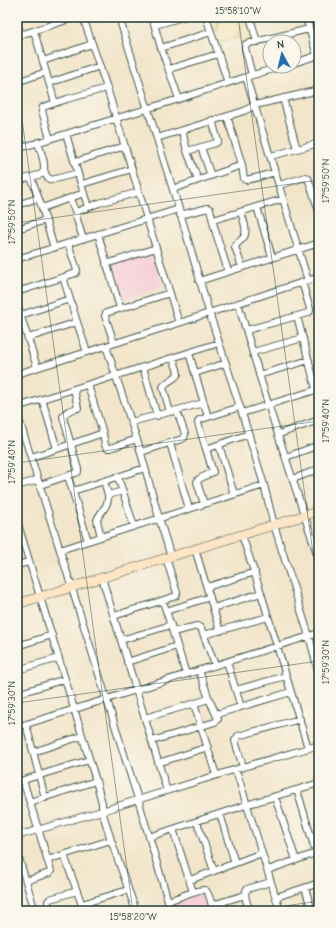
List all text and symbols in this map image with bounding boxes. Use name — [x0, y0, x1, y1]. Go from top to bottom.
text: 15°58'10"W — [215, 5, 261, 17]
north arrow — [262, 34, 302, 74]
text: N — [276, 38, 285, 52]
text: 17°59'50"N — [320, 159, 332, 203]
text: 17°59'50"N — [6, 200, 18, 244]
text: 17°59'40"N — [320, 399, 332, 443]
text: 17°59'40"N — [6, 440, 18, 484]
text: 17°59'30"N — [320, 640, 332, 684]
text: 17°59'30"N — [6, 681, 18, 725]
text: 15°58'20"W — [109, 911, 157, 923]

